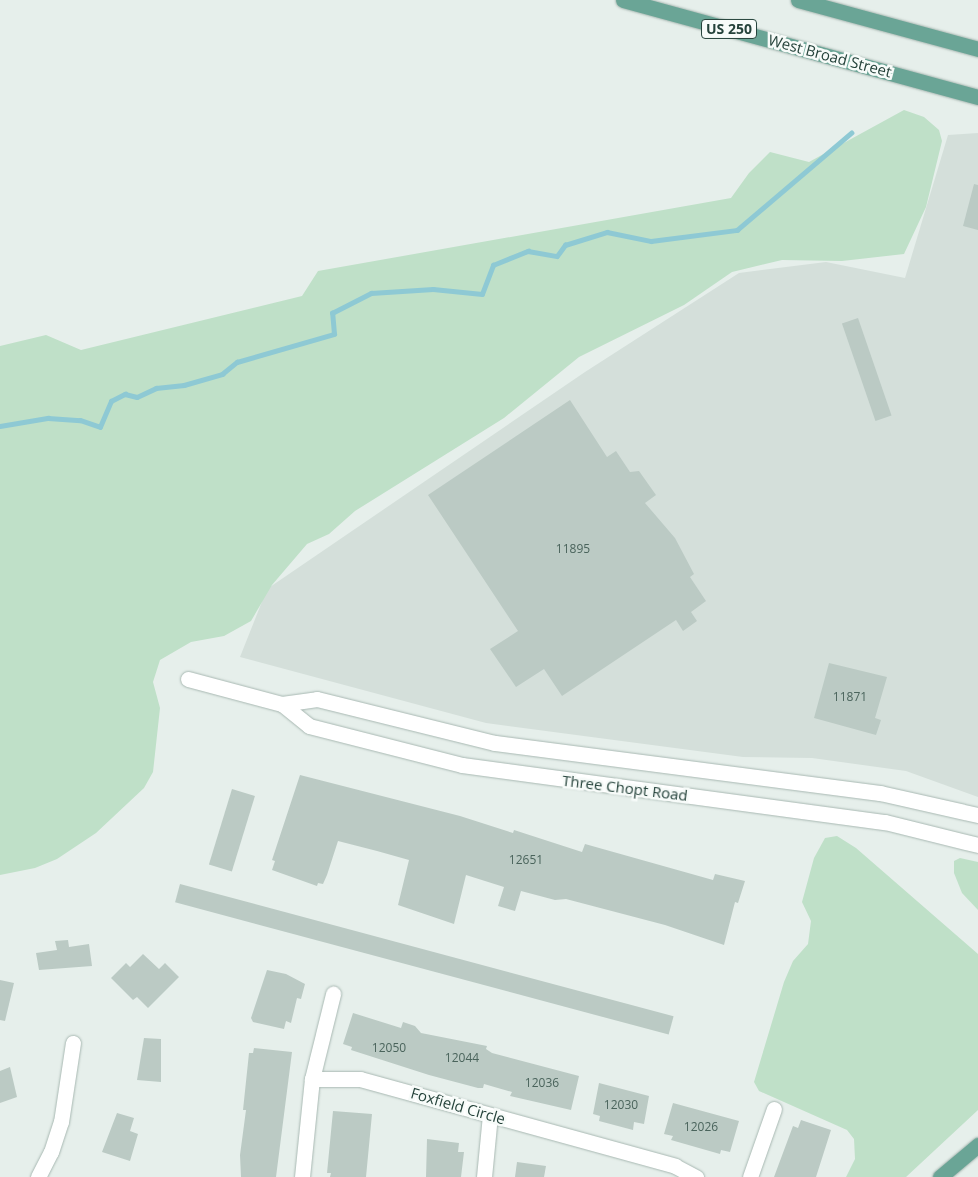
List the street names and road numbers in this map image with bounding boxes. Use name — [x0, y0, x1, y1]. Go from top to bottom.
road number: US 250 — [700, 18, 758, 40]
street label: West Broad Street — [766, 31, 894, 81]
street label: Three Chopt Road — [561, 771, 689, 805]
street label: Foxfield Circle — [409, 1084, 507, 1128]

